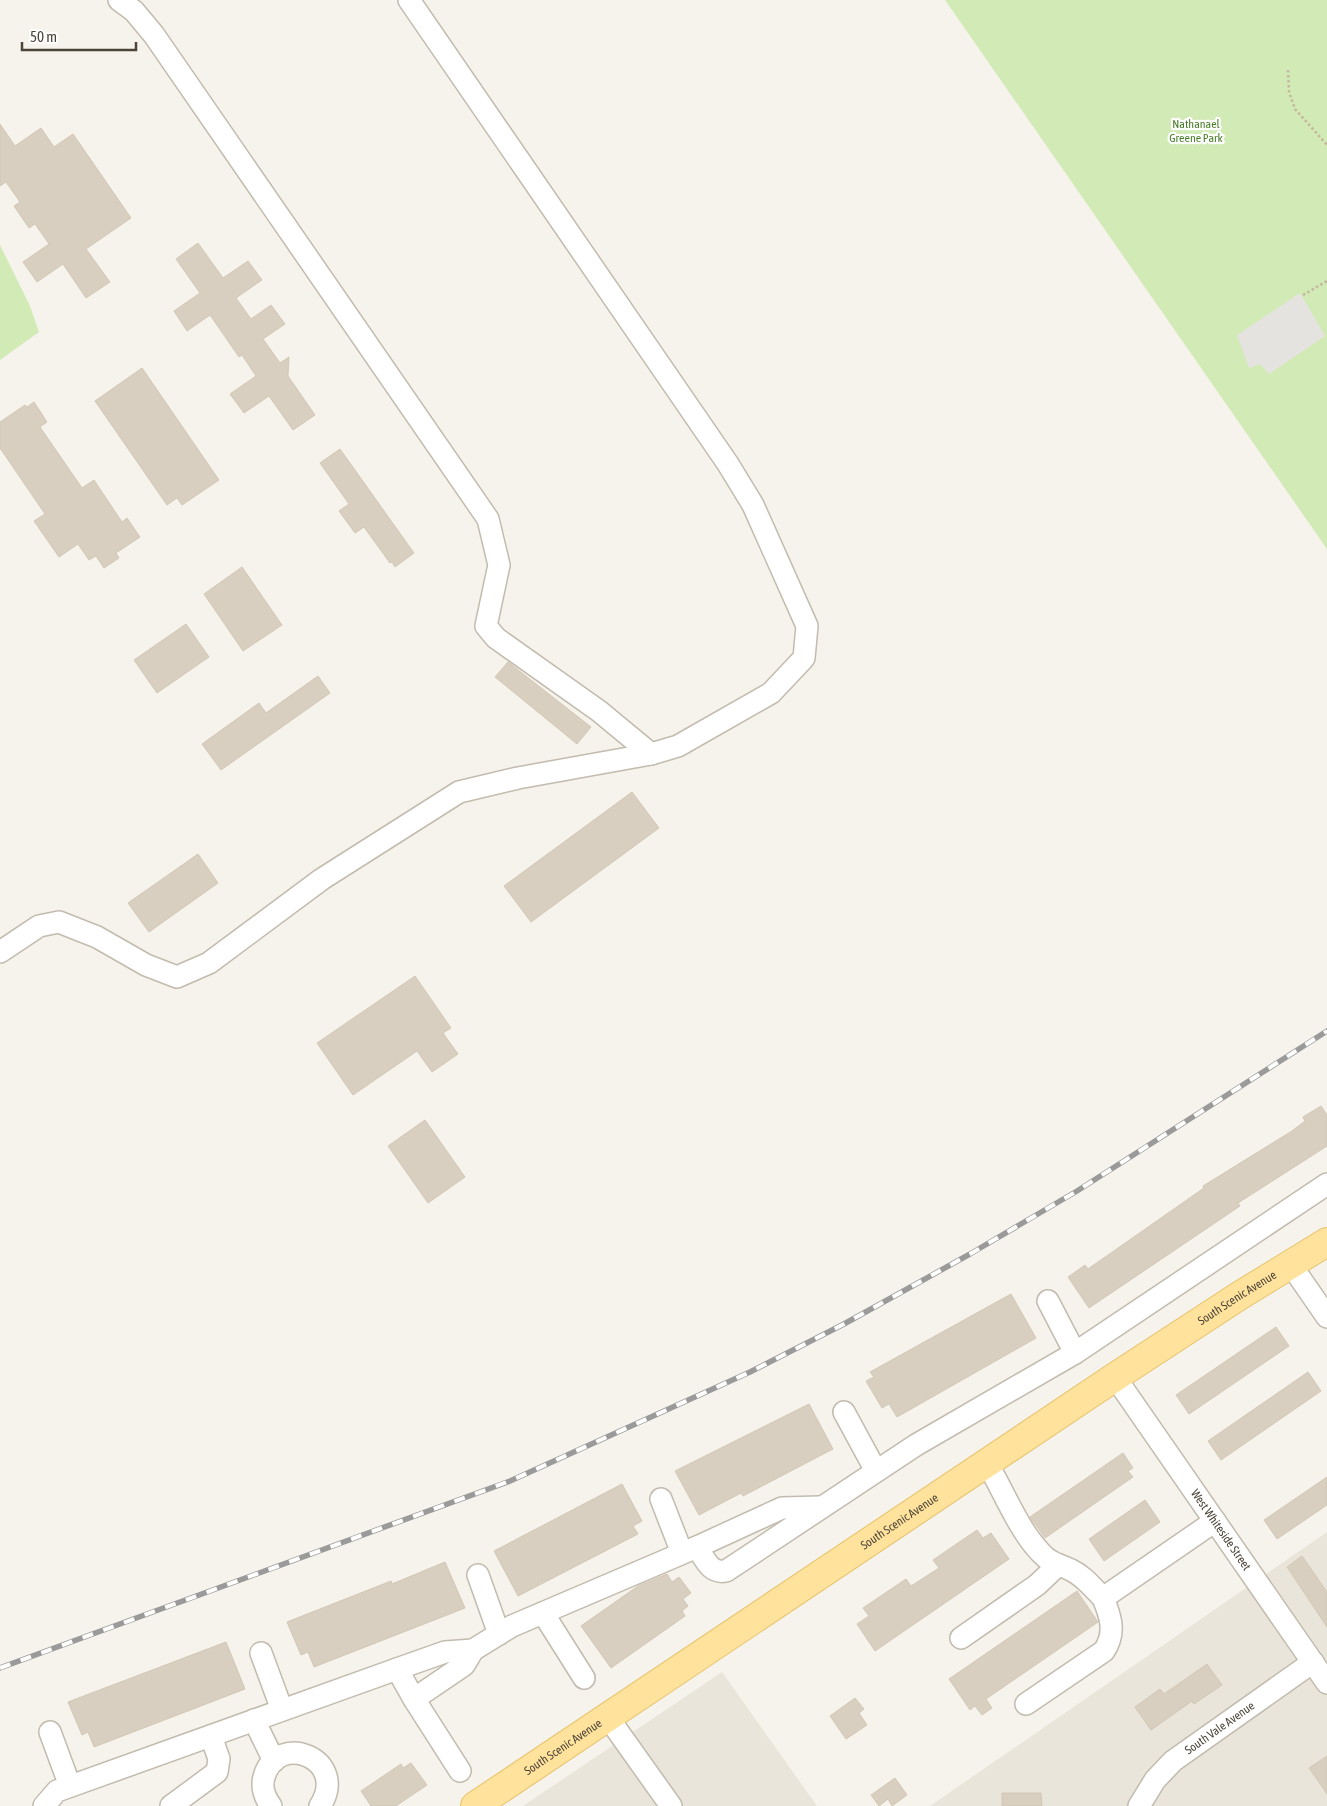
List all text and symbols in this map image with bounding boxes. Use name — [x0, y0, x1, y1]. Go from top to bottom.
scale bar — [22, 20, 136, 52]
text: 50 m — [30, 28, 57, 45]
park label: Nathanael Greene Park — [1169, 117, 1224, 145]
street label: South Scenic Avenue — [1195, 1268, 1279, 1328]
street label: West Whiteside Street — [1188, 1487, 1254, 1574]
street label: South Scenic Avenue — [858, 1491, 941, 1552]
street label: South Vale Avenue — [1182, 1699, 1257, 1757]
street label: South Scenic Avenue — [522, 1716, 604, 1778]

